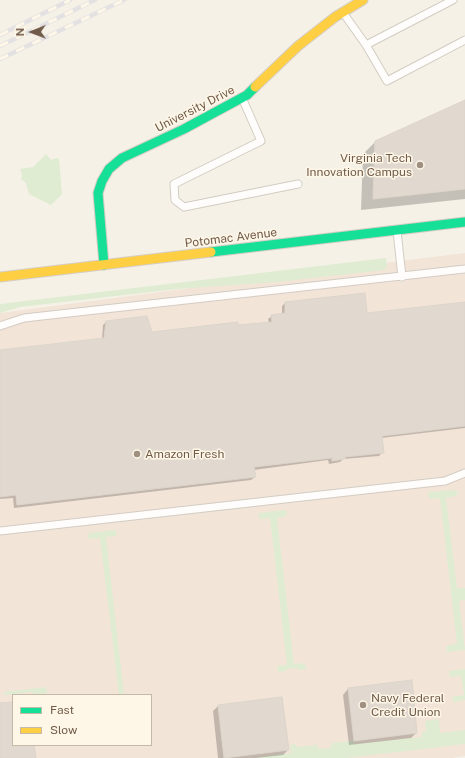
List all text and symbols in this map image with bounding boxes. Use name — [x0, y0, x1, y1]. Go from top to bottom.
north arrow — [12, 12, 52, 52]
text: N — [14, 28, 26, 37]
street label: University Drive — [153, 83, 237, 135]
place label: Virginia Tech Innovation Campus — [306, 151, 412, 179]
marker: Virginia Tech Innovation Campus — [415, 160, 425, 170]
street label: Potomac Avenue — [184, 225, 278, 251]
place label: Amazon Fresh — [145, 447, 224, 461]
marker: Amazon Fresh — [132, 449, 142, 459]
place label: Navy Federal Credit Union — [371, 691, 444, 719]
legend — [12, 694, 152, 746]
marker: Navy Federal Credit Union — [358, 700, 368, 710]
text: Fast — [50, 703, 74, 717]
text: Slow — [50, 723, 77, 737]

